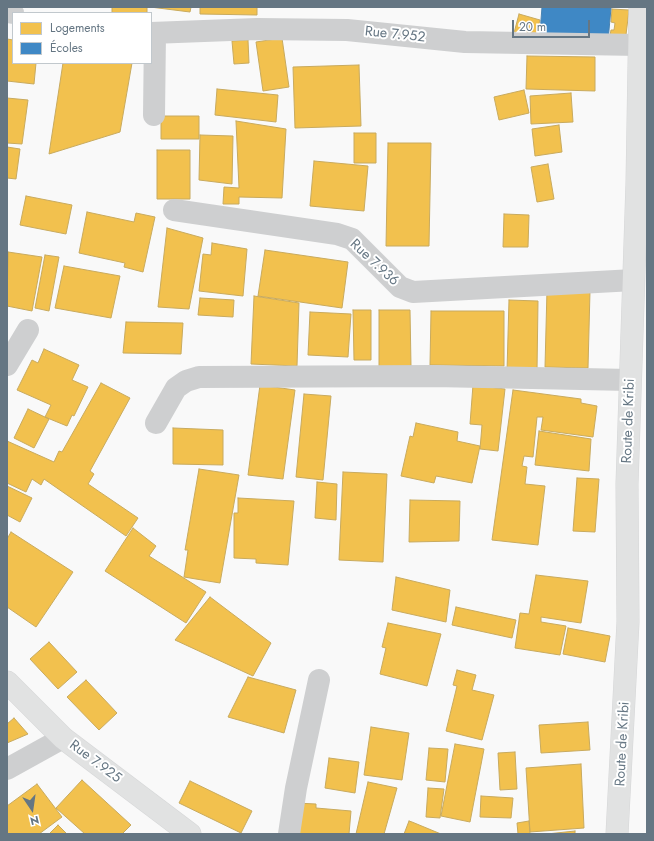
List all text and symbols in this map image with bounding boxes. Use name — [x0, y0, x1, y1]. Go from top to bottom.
legend — [12, 12, 152, 64]
scale bar — [514, 12, 592, 38]
text: 20 m — [519, 18, 546, 36]
text: Logements — [50, 19, 105, 37]
street label: Rue 7.952 — [364, 23, 426, 47]
text: Écoles — [50, 39, 83, 57]
street label: Rue 7.936 — [346, 236, 402, 290]
street label: Route de Kribi — [619, 378, 639, 464]
street label: Route de Kribi — [612, 701, 634, 787]
street label: Rue 7.925 — [66, 737, 124, 787]
north arrow — [12, 789, 52, 829]
text: N — [29, 812, 41, 829]

